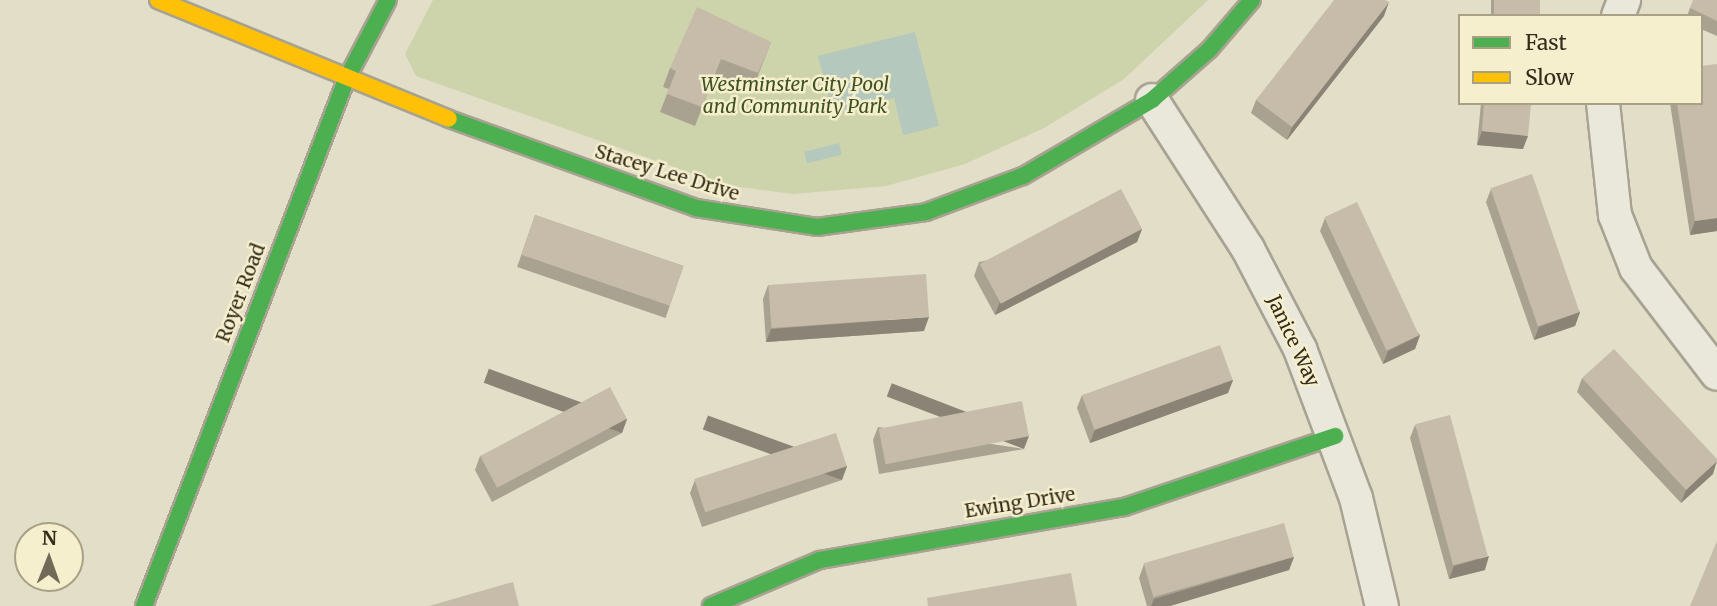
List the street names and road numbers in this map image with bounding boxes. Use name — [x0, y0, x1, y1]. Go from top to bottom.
street label: Stacey Lee Drive — [592, 140, 742, 206]
street label: Royer Road — [212, 240, 270, 346]
street label: Janice Way — [1262, 292, 1324, 390]
street label: Ewing Drive — [963, 483, 1077, 523]

